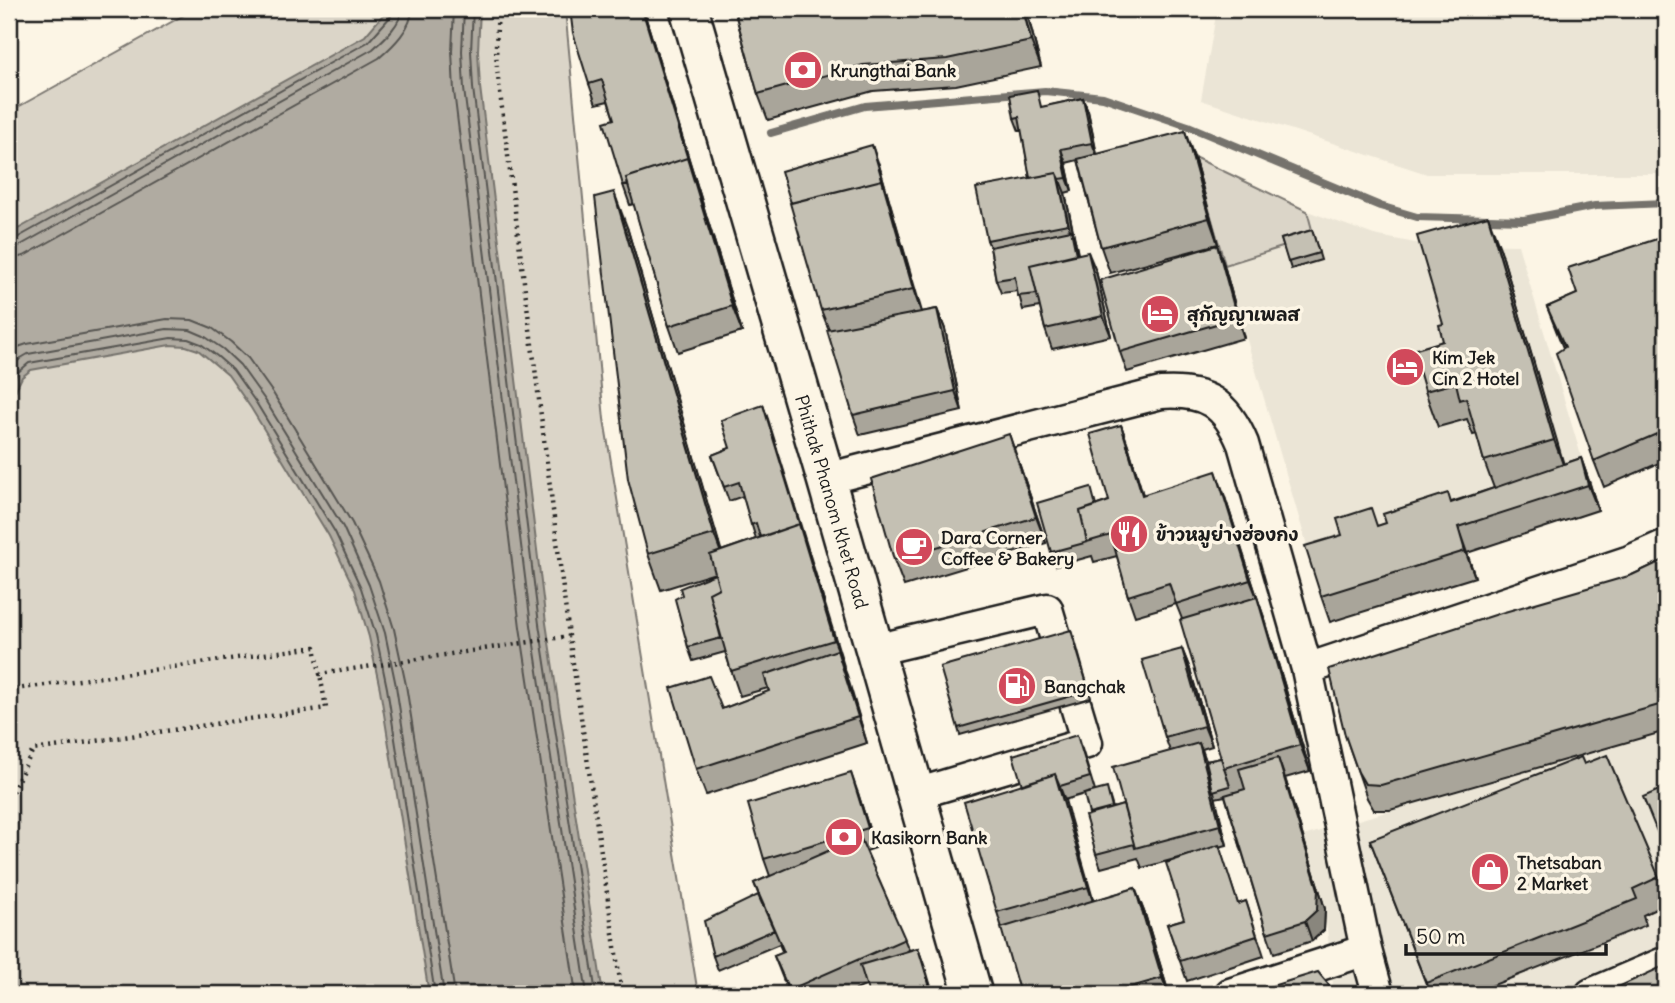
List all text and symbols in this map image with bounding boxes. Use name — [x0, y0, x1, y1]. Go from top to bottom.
bank icon: Krungthai Bank — [782, 49, 824, 91]
place label: Krungthai Bank — [830, 59, 956, 82]
hotel icon: สุกัญญาเพลส — [1139, 293, 1181, 335]
place label: สุกัญญาเพลส — [1187, 303, 1300, 328]
hotel icon: Kim Jek Cin 2 Hotel — [1384, 346, 1426, 388]
place label: Kim Jek Cin 2 Hotel — [1432, 346, 1519, 390]
street label: Phithak Phanom Khet Road — [791, 392, 874, 612]
restaurant icon: ข้าวหมูย่างฮ่องกง — [1108, 513, 1150, 555]
place label: ข้าวหมูย่างฮ่องกง — [1156, 523, 1299, 548]
cafe icon: Dara Corner Coffee & Bakery — [893, 526, 935, 568]
place label: Dara Corner Coffee & Bakery — [941, 526, 1074, 570]
fuel station icon: Bangchak — [996, 665, 1038, 707]
place label: Bangchak — [1044, 675, 1126, 698]
bank icon: Kasikorn Bank — [823, 816, 865, 858]
place label: Kasikorn Bank — [871, 826, 987, 849]
shop icon: Thetsaban 2 Market — [1469, 851, 1511, 893]
place label: Thetsaban 2 Market — [1517, 851, 1602, 895]
scale bar — [1406, 912, 1605, 956]
text: 50 m — [1416, 923, 1465, 950]

